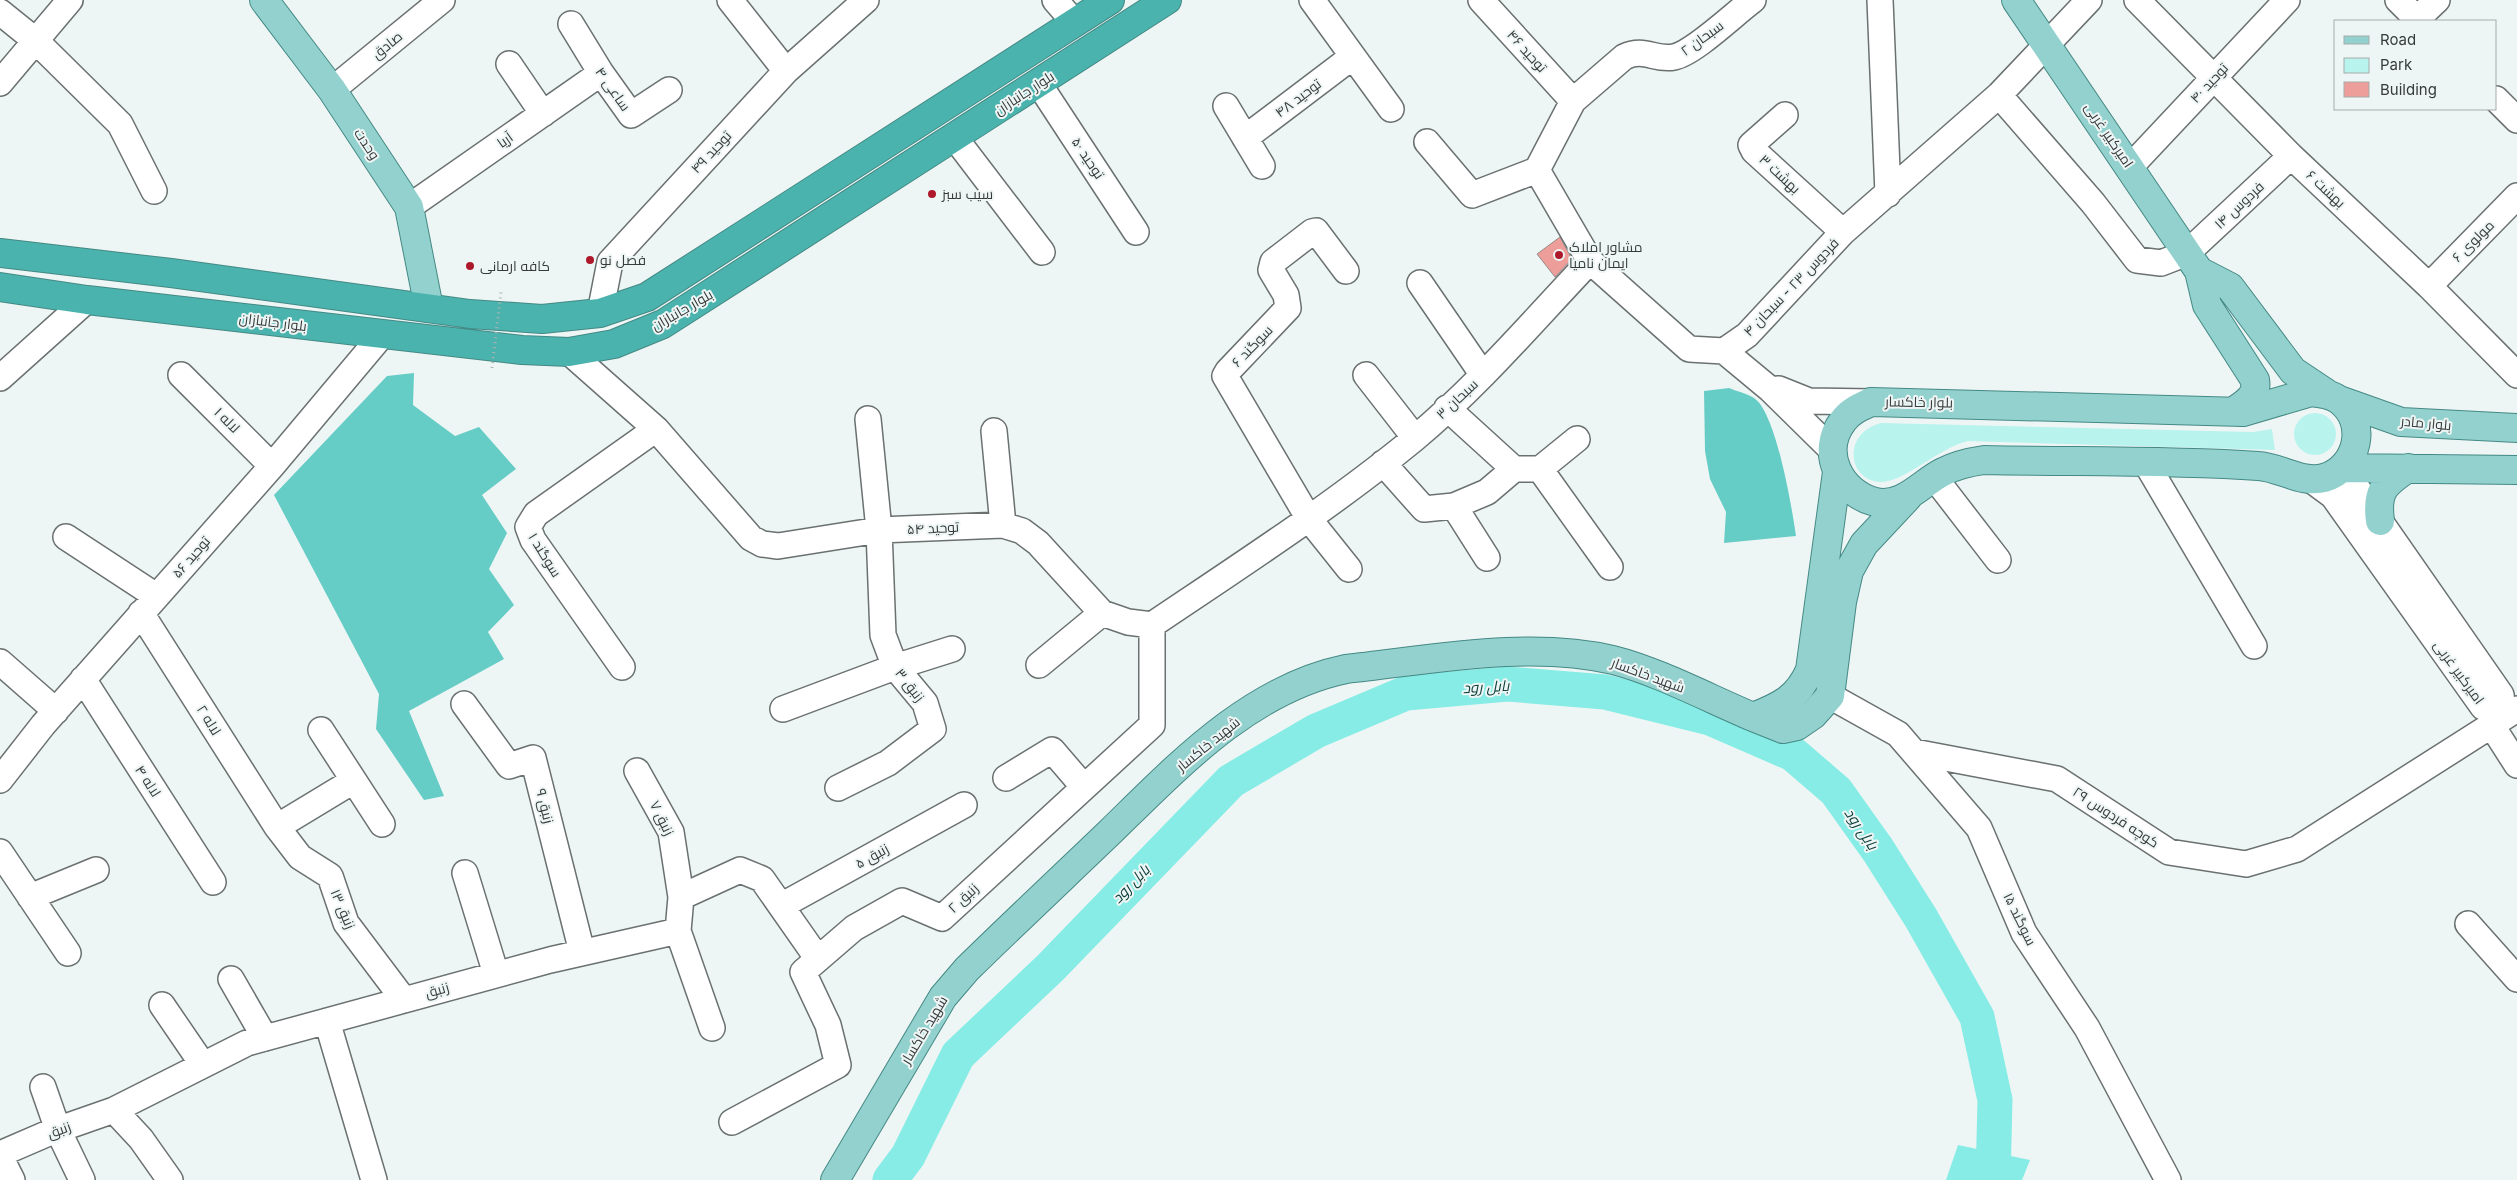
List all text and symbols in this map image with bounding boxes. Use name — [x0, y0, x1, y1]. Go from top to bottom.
street label: سبحان ۲ — [1677, 16, 1726, 59]
legend — [2334, 20, 2497, 110]
street label: توحید ۴۶ — [1504, 26, 1551, 76]
street label: صادق — [368, 27, 406, 63]
text: Road — [2380, 30, 2416, 49]
text: Park — [2380, 55, 2413, 74]
street label: توحید ۴۰ — [2186, 59, 2231, 106]
street label: ساعی ۴ — [592, 64, 635, 114]
street label: بلوار جانبازان — [991, 67, 1057, 118]
street label: توحید ۴۸ — [1271, 75, 1324, 120]
text: Building — [2380, 80, 2437, 99]
street label: امیرکبیر غربی — [2081, 99, 2137, 170]
street label: وحدت — [351, 125, 384, 163]
street label: توحید ۴۹ — [687, 127, 735, 176]
street label: آریا — [494, 128, 516, 151]
street label: توحید ۵۰ — [1068, 134, 1109, 182]
street label: بهشت ۳ — [1756, 150, 1804, 197]
street label: بهشت ۶ — [2303, 166, 2349, 211]
street label: فردوس ۱۴ — [2210, 177, 2267, 232]
place label: سیب سبز — [941, 185, 993, 202]
marker: سیب سبز — [926, 188, 938, 200]
street label: مولوی ۶ — [2448, 216, 2497, 265]
street label: فردوس ۲۳ - سبحان ۴ — [1739, 234, 1842, 339]
place label: مشاور املاک ایمان نامیا — [1569, 238, 1643, 271]
marker: مشاور املاک ایمان نامیا — [1553, 249, 1565, 261]
place label: فصل نو — [600, 251, 646, 268]
marker: فصل نو — [584, 254, 596, 266]
place label: کافه ارمانی — [480, 257, 550, 274]
marker: کافه ارمانی — [464, 260, 476, 272]
street label: بلوار جانبازان — [648, 285, 716, 334]
street label: بلوار جانبازان — [238, 309, 308, 334]
street label: سوگند ۶ — [1228, 321, 1276, 370]
street label: سبحان ۳ — [1432, 375, 1481, 422]
street label: بلوار خاکسار — [1884, 392, 1953, 411]
street label: لاله ۱ — [211, 403, 244, 436]
street label: بلوار مادر — [2399, 412, 2452, 433]
street label: توحید ۵۴ — [907, 518, 960, 537]
street label: سوگند ۱ — [525, 529, 566, 580]
street label: توحید ۵۶ — [168, 532, 213, 581]
street label: امیرکبیر غربی — [2431, 636, 2488, 707]
street label: شهید خاکسار — [1608, 653, 1687, 696]
street label: زنبق ۳ — [891, 665, 929, 705]
water label: بابل رود — [1462, 676, 1511, 697]
street label: لاله ۲ — [194, 702, 225, 738]
street label: شهید خاکسار — [1172, 713, 1243, 775]
street label: لاله ۴ — [132, 762, 165, 800]
street label: کوچه فردوس ۲۹ — [2069, 782, 2163, 852]
street label: زنبق ۹ — [532, 787, 558, 825]
street label: زنبق ۷ — [646, 798, 678, 838]
water label: بابل رود — [1841, 804, 1883, 854]
street label: زنبق ۵ — [852, 839, 892, 873]
water label: بابل رود — [1108, 860, 1154, 907]
street label: زنبق ۲ — [944, 879, 982, 917]
street label: زنبق ۱۳ — [327, 886, 359, 932]
street label: سوگند ۱۵ — [2000, 890, 2041, 948]
street label: زنبق — [423, 978, 451, 1002]
street label: شهید خاکسار — [896, 992, 951, 1068]
street label: زنبق — [45, 1117, 73, 1143]

